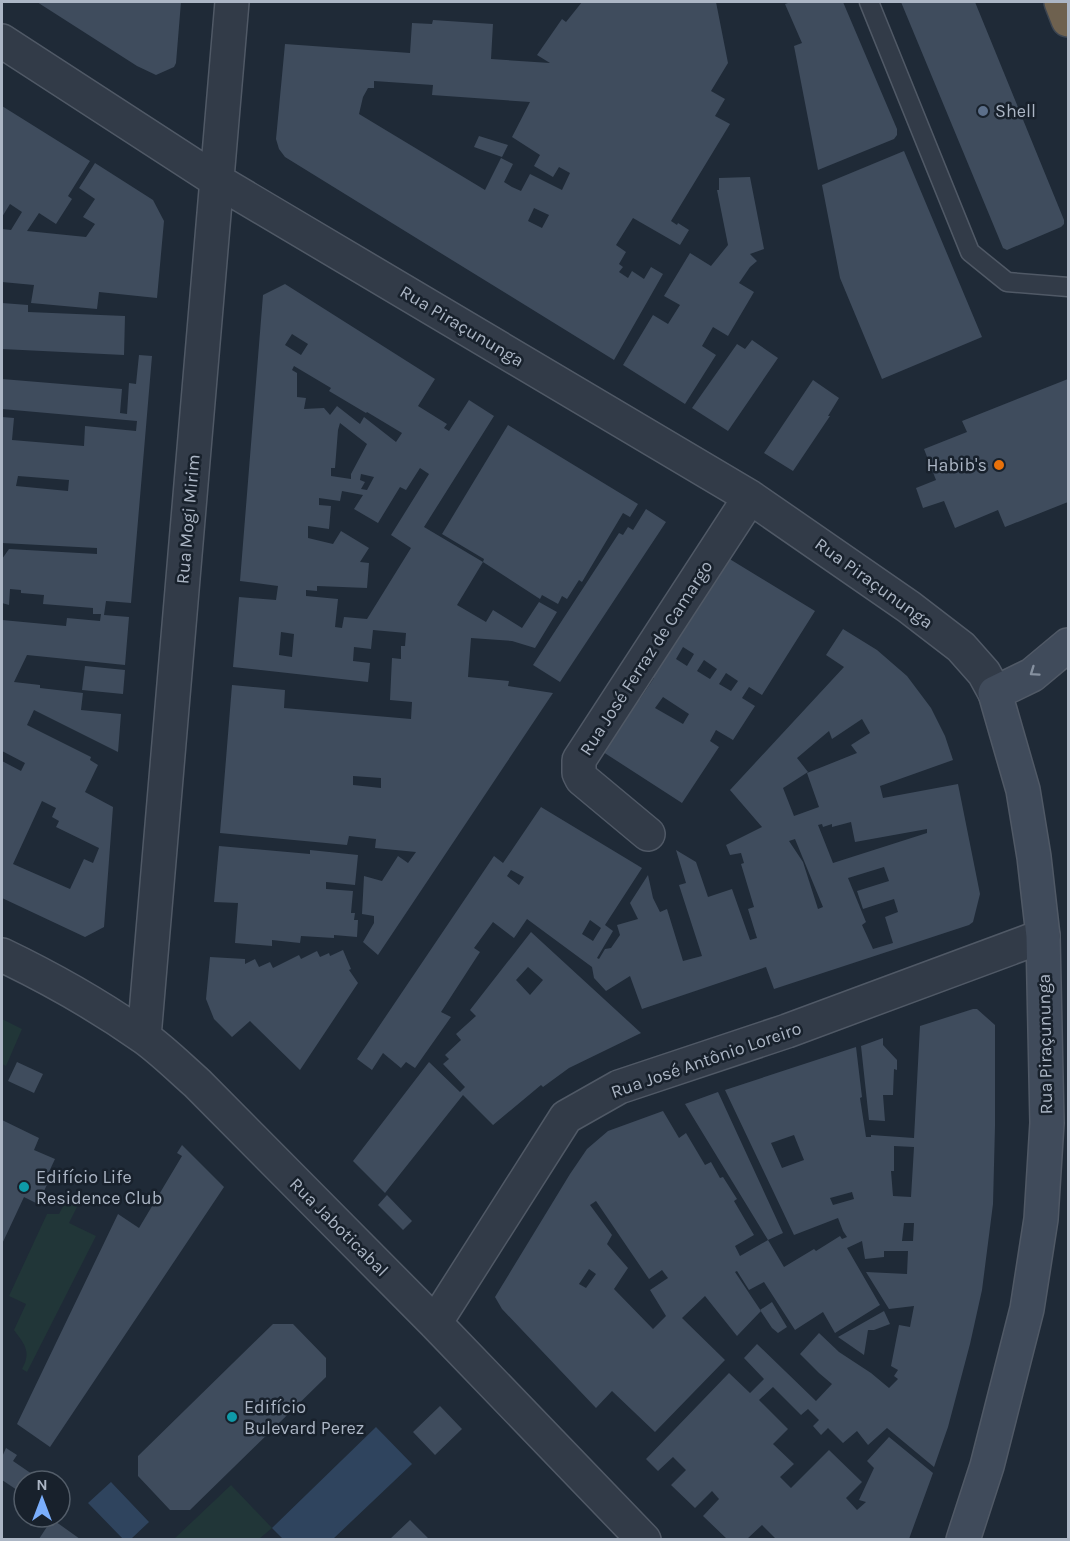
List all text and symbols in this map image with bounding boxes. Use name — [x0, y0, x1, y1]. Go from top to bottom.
place label: Shell — [995, 100, 1036, 122]
marker: Shell — [976, 104, 990, 118]
street label: Rua Piraçununga — [396, 280, 528, 372]
street label: Rua Mogi Mirim — [171, 453, 205, 585]
place label: Habib's — [926, 454, 987, 476]
marker: Habib's — [992, 458, 1006, 472]
street label: Rua Piraçununga — [811, 533, 937, 633]
street label: Rua José Ferraz de Camargo — [575, 556, 717, 760]
one-way arrow — [1030, 665, 1041, 676]
street label: Rua Piraçununga — [1033, 973, 1057, 1115]
street label: Rua José Antônio Loreiro — [608, 1017, 804, 1103]
place label: Edifício Life Residence Club — [36, 1166, 162, 1209]
street label: Rua Jaboticabal — [285, 1173, 393, 1281]
marker: Edifício Life Residence Club — [17, 1180, 31, 1194]
place label: Edifício Bulevard Perez — [244, 1396, 364, 1439]
marker: Edifício Bulevard Perez — [225, 1410, 239, 1424]
north arrow — [12, 1469, 72, 1529]
text: N — [36, 1475, 48, 1494]

